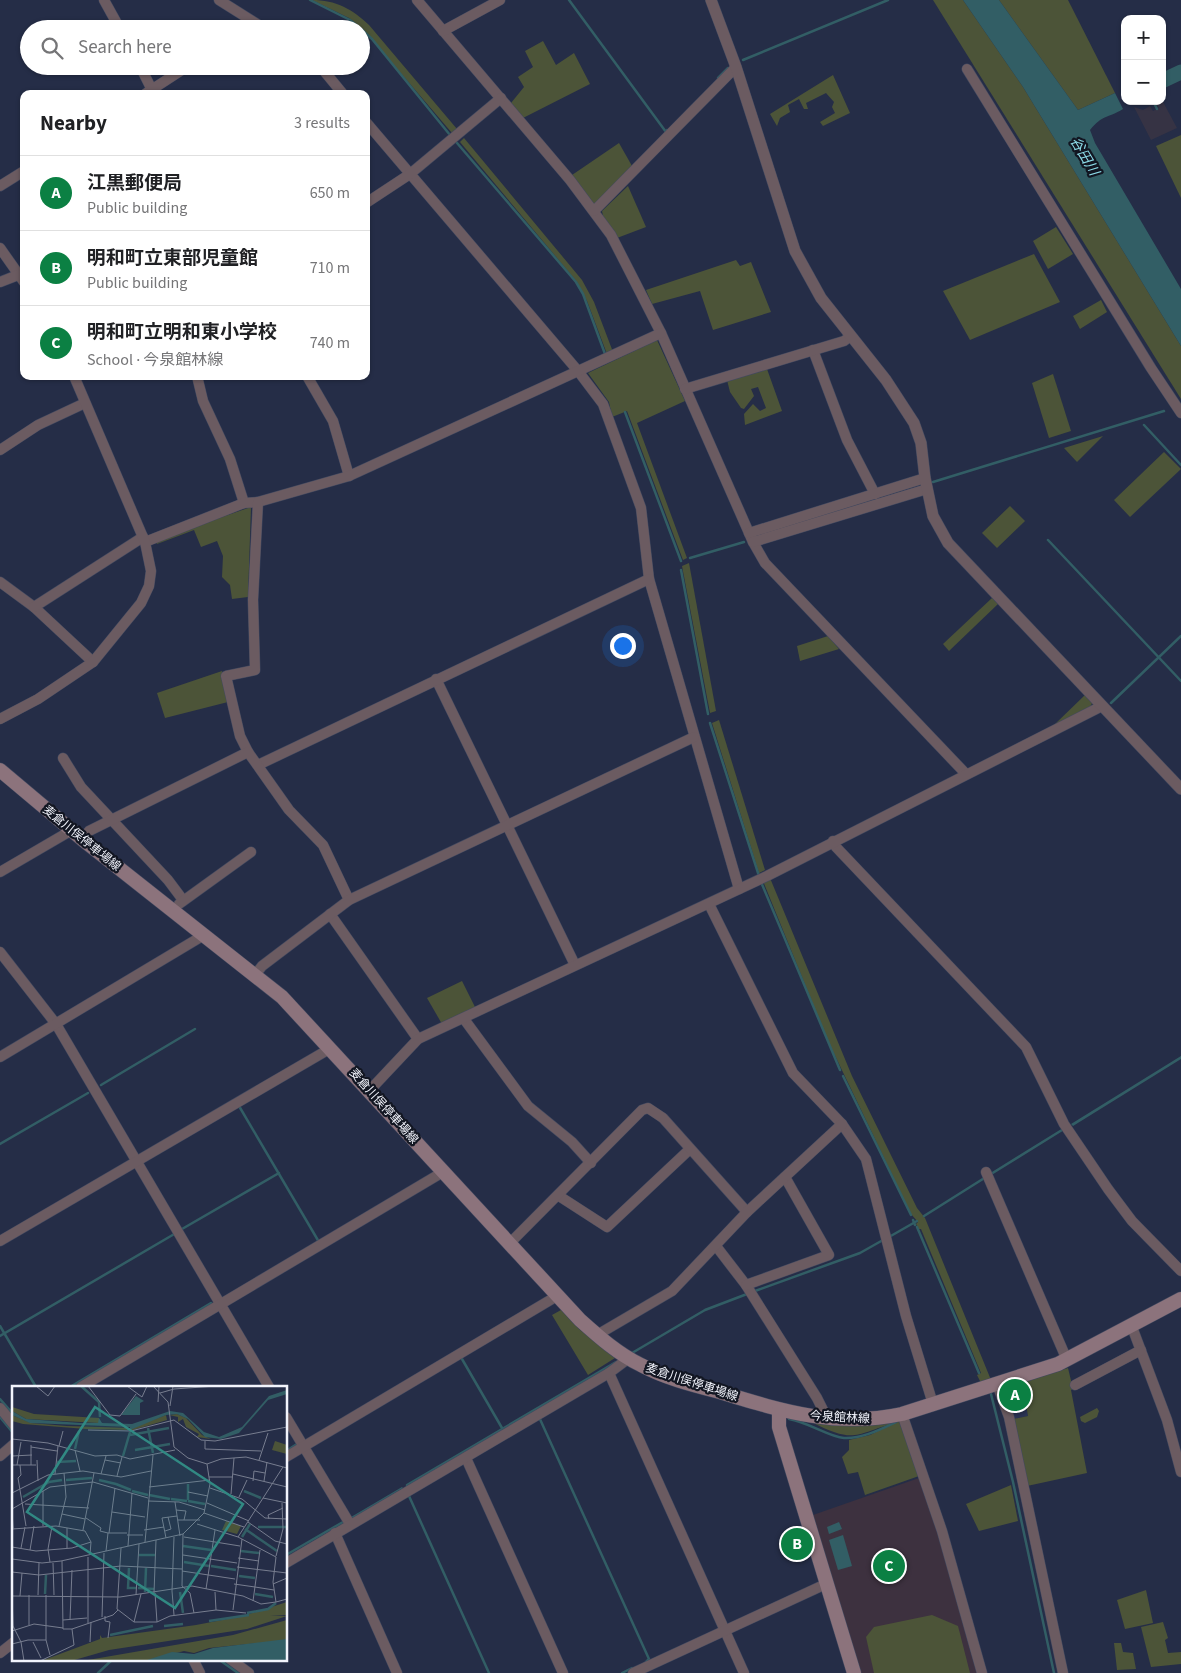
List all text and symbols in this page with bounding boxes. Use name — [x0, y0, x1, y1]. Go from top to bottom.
map controls — [1121, 15, 1166, 105]
button: + — [1121, 15, 1166, 60]
search box — [20, 20, 370, 75]
icon: search — [38, 34, 66, 62]
text: Search here — [78, 34, 172, 61]
button: − — [1121, 60, 1166, 105]
text: Nearby — [40, 108, 107, 138]
text: 3 results — [294, 112, 350, 134]
water label: 谷田川 — [1065, 133, 1105, 181]
text: 江黒郵便局 — [87, 170, 182, 197]
text: A — [51, 182, 61, 204]
text: 650 m — [310, 182, 350, 204]
text: Public building — [87, 197, 187, 219]
text: 明和町立東部児童館 — [87, 245, 258, 272]
text: B — [51, 257, 61, 279]
text: 710 m — [310, 257, 350, 279]
text: Public building — [87, 272, 187, 294]
text: 明和町立明和東小学校 — [87, 319, 277, 346]
text: C — [51, 332, 61, 354]
text: 740 m — [310, 332, 350, 354]
text: School · 今泉館林線 — [87, 349, 223, 371]
your location — [610, 633, 636, 659]
street label: 麦倉川俣停車場線 — [39, 802, 124, 875]
street label: 麦倉川俣停車場線 — [345, 1065, 422, 1148]
street label: 麦倉川俣停車場線 — [644, 1360, 740, 1405]
pin: A — [999, 1376, 1031, 1414]
inset map — [12, 1386, 288, 1660]
street label: 今泉館林線 — [810, 1407, 870, 1428]
pin: B — [781, 1525, 813, 1563]
pin: C — [873, 1547, 905, 1585]

